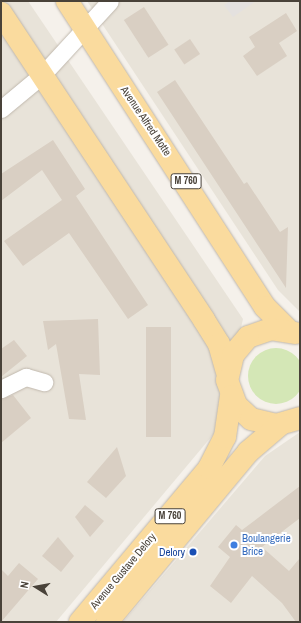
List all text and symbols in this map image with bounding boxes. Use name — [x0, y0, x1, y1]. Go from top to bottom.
street label: Avenue Alfred Motte — [118, 83, 174, 159]
road number: M 760 — [170, 173, 202, 189]
road number: M 760 — [154, 508, 186, 524]
street label: Avenue Gustave Delory — [87, 530, 159, 612]
place label: Boulangerie Brice — [242, 532, 291, 558]
marker: Boulangerie Brice — [229, 540, 239, 550]
place label: Delory — [159, 545, 185, 559]
marker: Delory — [188, 547, 198, 557]
north arrow — [16, 567, 56, 607]
text: N — [17, 580, 32, 589]

